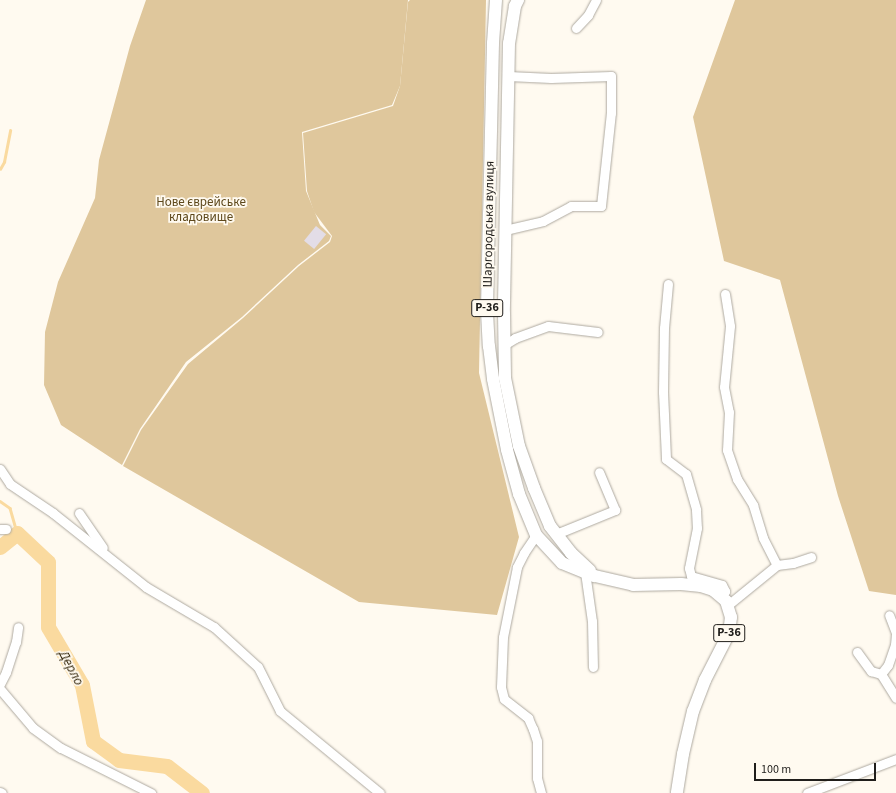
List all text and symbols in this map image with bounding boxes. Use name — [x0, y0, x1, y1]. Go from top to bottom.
street label: Шаргородська вулиця — [480, 161, 498, 287]
park label: Нове єврейське кладовище — [156, 195, 246, 226]
road number: Р-36 — [471, 298, 503, 318]
road number: Р-36 — [713, 623, 745, 643]
water label: Дерло — [55, 648, 87, 688]
scale bar — [756, 755, 878, 781]
text: 100 m — [761, 761, 791, 778]

